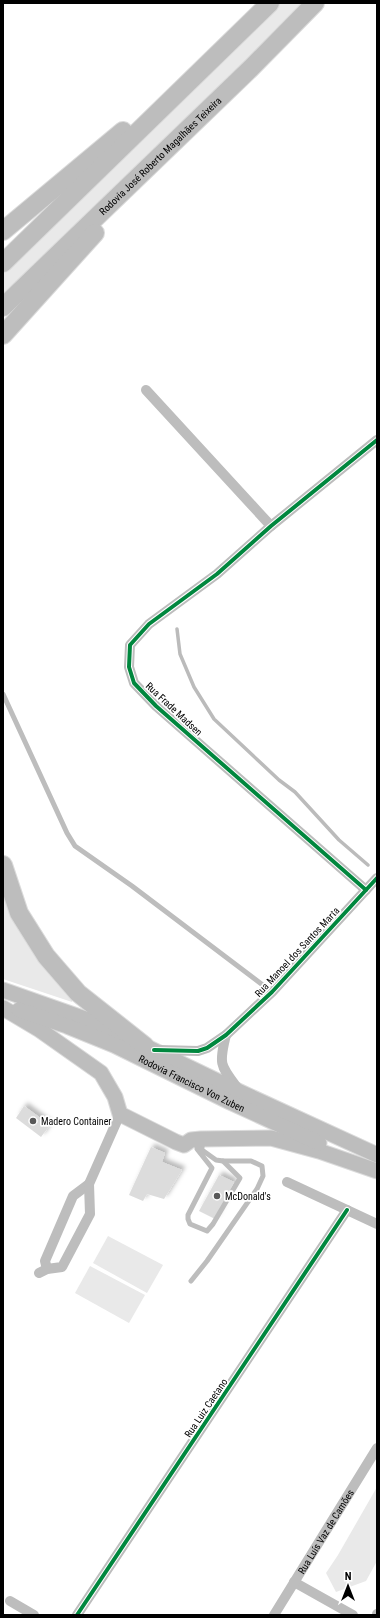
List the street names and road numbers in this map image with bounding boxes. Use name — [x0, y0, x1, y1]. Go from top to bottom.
street label: Rodovia José Roberto Magalhães Teixeira — [97, 94, 223, 217]
street label: Rua Frade Madsen — [144, 680, 205, 738]
street label: Rua Manoel dos Santos Marta — [253, 905, 342, 999]
street label: Rodovia Francisco Von Zuben — [137, 1053, 247, 1114]
street label: Rua Luiz Caetano — [182, 1377, 230, 1439]
street label: Rua Luís Vaz de Camões — [295, 1487, 356, 1576]

